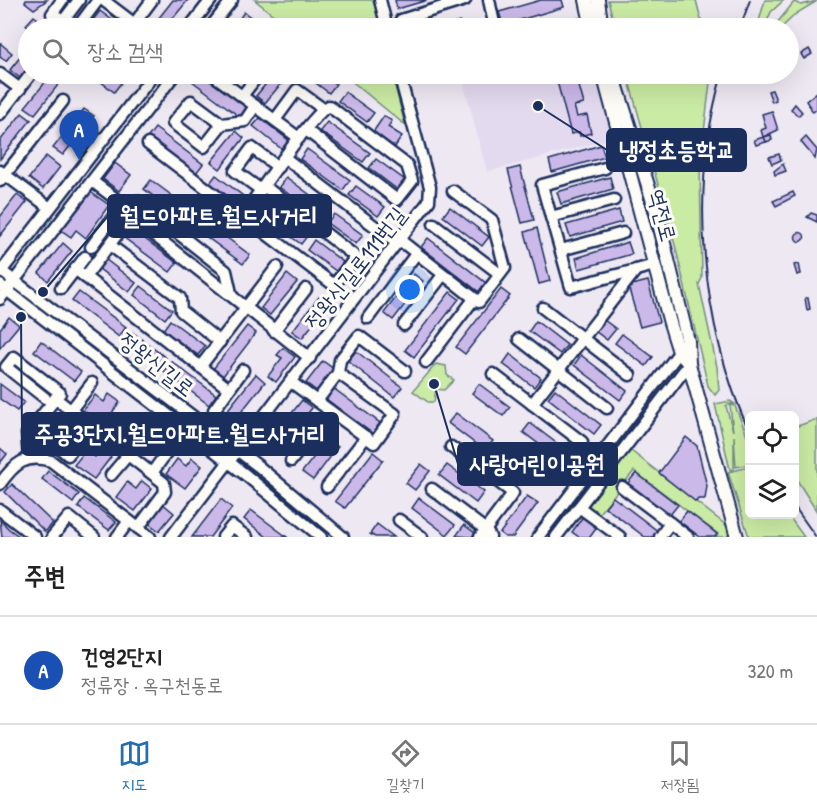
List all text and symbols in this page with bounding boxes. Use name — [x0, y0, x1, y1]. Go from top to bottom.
search box — [18, 18, 799, 84]
icon: search — [39, 35, 72, 68]
text: 장소 검색 — [87, 36, 163, 66]
pin: A — [60, 110, 98, 160]
callout: 냉정초등학교 — [607, 129, 746, 171]
text: 냉정초등학교 — [619, 133, 735, 165]
street label: 역전로 — [642, 185, 684, 245]
callout: 월드아파트.월드사거리 — [108, 195, 331, 237]
text: 월드아파트.월드사거리 — [120, 199, 318, 231]
street label: 정왕신길로111번길 — [298, 200, 413, 336]
your location — [395, 275, 424, 304]
street label: 정왕신길로 — [113, 325, 201, 403]
map controls — [745, 411, 799, 519]
button: locate — [745, 411, 799, 465]
callout: 주공3단지.월드아파트.월드사거리 — [22, 413, 338, 455]
text: 주공3단지.월드아파트.월드사거리 — [34, 417, 326, 449]
callout: 사랑어린이공원 — [458, 443, 617, 485]
text: 사랑어린이공원 — [468, 447, 605, 479]
button: layers — [745, 465, 799, 519]
text: 주변 — [24, 558, 66, 593]
text: 건영2단지 — [81, 641, 162, 671]
text: A — [39, 657, 48, 684]
text: 320 m — [748, 657, 793, 684]
text: 정류장 · 옥구천동로 — [81, 671, 223, 698]
tab: 지도 — [118, 737, 151, 795]
tab: 길찾기 — [386, 737, 425, 795]
tab: 저장됨 — [661, 737, 699, 795]

